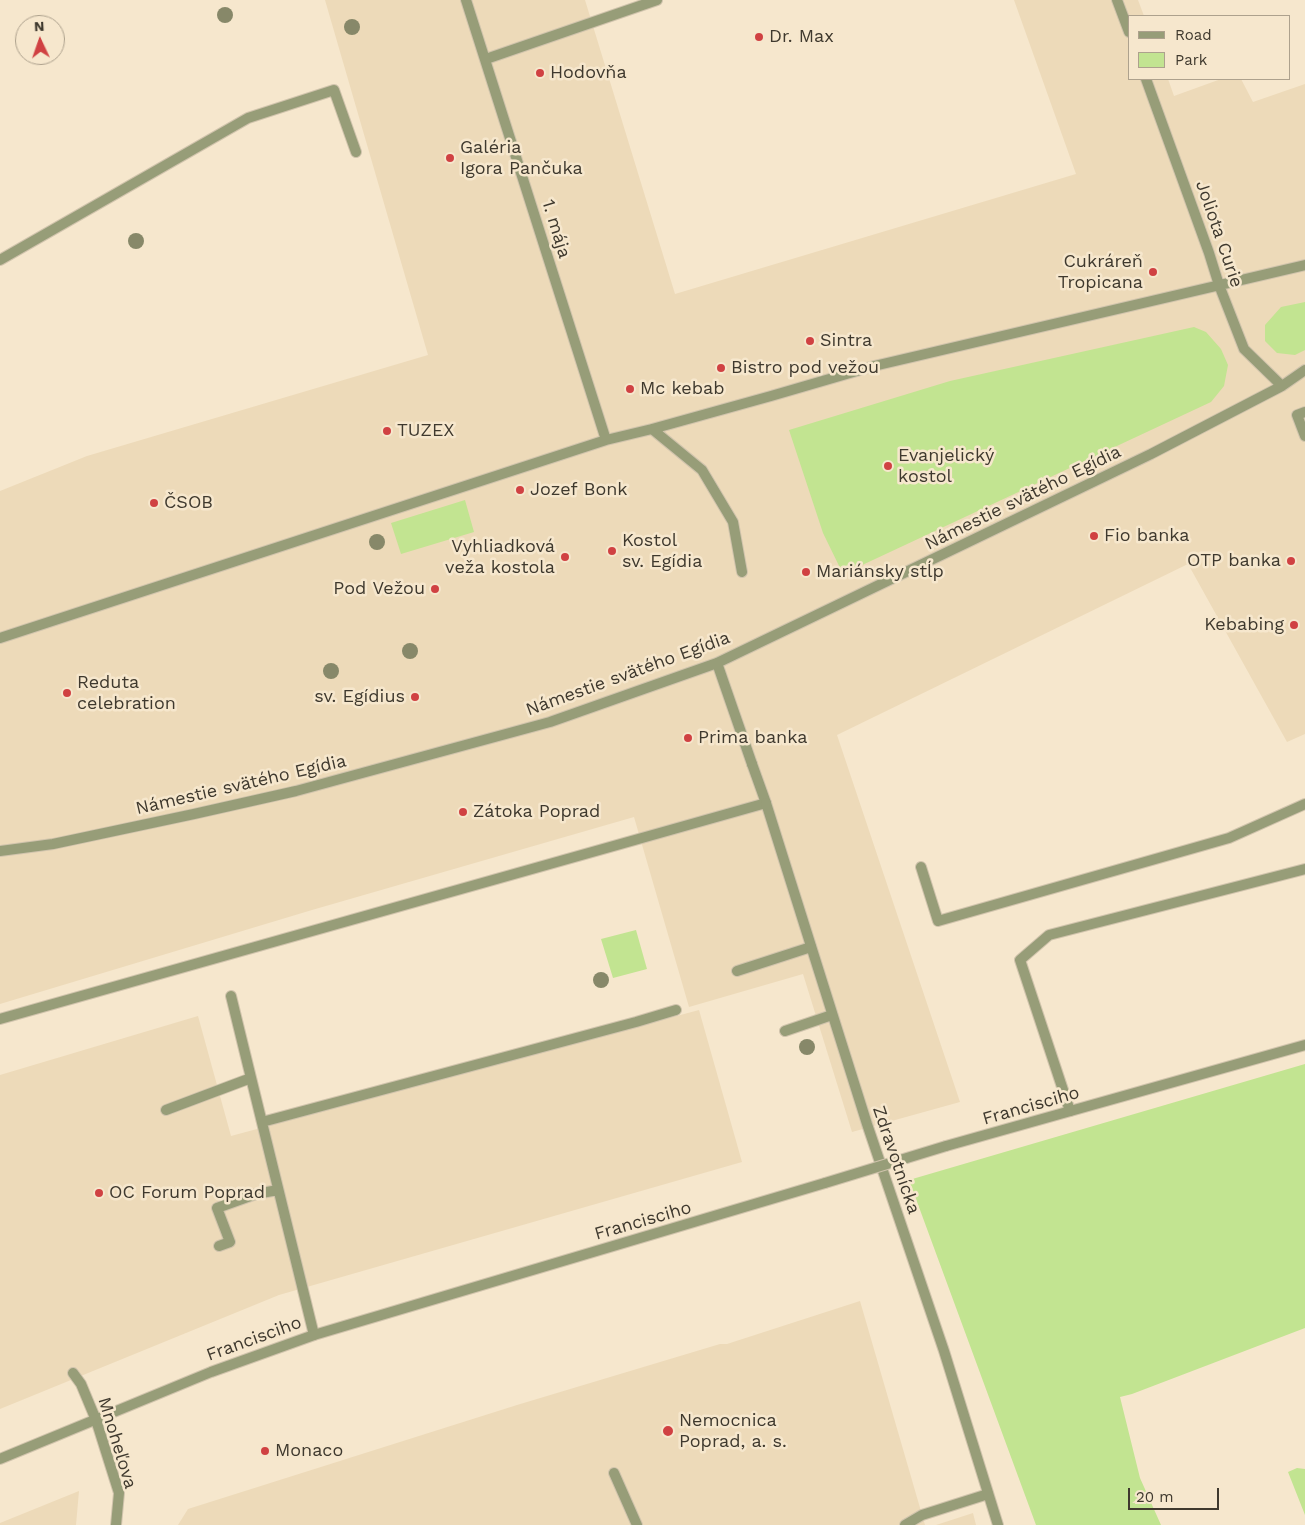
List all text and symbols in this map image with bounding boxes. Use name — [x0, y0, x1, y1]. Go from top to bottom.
north arrow — [15, 15, 65, 65]
legend — [1128, 15, 1290, 80]
text: N — [34, 18, 45, 34]
place label: Dr. Max — [769, 26, 834, 48]
text: Road — [1175, 26, 1212, 44]
marker: Dr. Max — [753, 31, 765, 43]
text: Park — [1175, 51, 1207, 69]
place label: Hodovňa — [550, 62, 627, 84]
marker: Hodovňa — [534, 67, 546, 79]
place label: Galéria Igora Pančuka — [460, 137, 583, 180]
marker: Galéria Igora Pančuka — [444, 152, 456, 164]
street label: Joliota Curie — [1191, 178, 1247, 290]
street label: 1. mája — [537, 197, 575, 261]
place label: Cukráreň Tropicana — [1058, 251, 1143, 294]
marker: Cukráreň Tropicana — [1147, 266, 1159, 278]
place label: Sintra — [820, 330, 872, 352]
marker: Sintra — [804, 335, 816, 347]
place label: Bistro pod vežou — [731, 357, 879, 379]
marker: Bistro pod vežou — [715, 362, 727, 374]
place label: Mc kebab — [640, 378, 724, 400]
marker: Mc kebab — [624, 383, 636, 395]
place label: TUZEX — [397, 420, 454, 442]
marker: TUZEX — [381, 425, 393, 437]
street label: Námestie svätého Egídia — [921, 441, 1125, 555]
place label: Evanjelický kostol — [898, 445, 994, 488]
marker: Evanjelický kostol — [882, 460, 894, 472]
place label: Jozef Bonk — [530, 479, 628, 501]
marker: Jozef Bonk — [514, 484, 526, 496]
place label: ČSOB — [164, 492, 213, 514]
marker: ČSOB — [148, 497, 160, 509]
place label: Fio banka — [1104, 525, 1190, 547]
place label: Kostol sv. Egídia — [622, 530, 702, 572]
marker: Fio banka — [1088, 530, 1100, 542]
place label: Vyhliadková veža kostola — [445, 536, 555, 578]
marker: Kostol sv. Egídia — [606, 545, 618, 557]
place label: OTP banka — [1187, 550, 1281, 572]
marker: Vyhliadková veža kostola — [559, 551, 571, 563]
marker: OTP banka — [1285, 555, 1297, 567]
place label: Mariánsky stĺp — [816, 561, 944, 583]
marker: Mariánsky stĺp — [800, 566, 812, 578]
place label: Pod Vežou — [333, 578, 425, 600]
marker: Pod Vežou — [429, 583, 441, 595]
place label: Kebabing — [1204, 614, 1284, 636]
marker: Kebabing — [1288, 619, 1300, 631]
street label: Námestie svätého Egídia — [523, 627, 733, 721]
place label: Reduta celebration — [77, 672, 176, 714]
place label: sv. Egídius — [314, 686, 405, 708]
marker: Reduta celebration — [61, 687, 73, 699]
marker: sv. Egídius — [409, 691, 421, 703]
place label: Prima banka — [698, 727, 807, 749]
marker: Prima banka — [682, 732, 694, 744]
street label: Námestie svätého Egídia — [134, 750, 348, 820]
place label: Zátoka Poprad — [473, 801, 600, 823]
marker: Zátoka Poprad — [457, 806, 469, 818]
street label: Francisciho — [980, 1082, 1082, 1130]
street label: Zdravotnícka — [867, 1103, 925, 1217]
place label: OC Forum Poprad — [109, 1182, 265, 1204]
marker: OC Forum Poprad — [93, 1187, 105, 1199]
street label: Francisciho — [592, 1197, 694, 1245]
street label: Francisciho — [203, 1312, 305, 1366]
street label: Mnoheľova — [93, 1395, 141, 1491]
place label: Nemocnica Poprad, a. s. — [679, 1410, 787, 1452]
marker: Nemocnica Poprad, a. s. — [661, 1424, 675, 1438]
place label: Monaco — [275, 1440, 343, 1462]
marker: Monaco — [259, 1445, 271, 1457]
scale bar — [1130, 1478, 1221, 1510]
text: 20 m — [1136, 1488, 1174, 1506]

